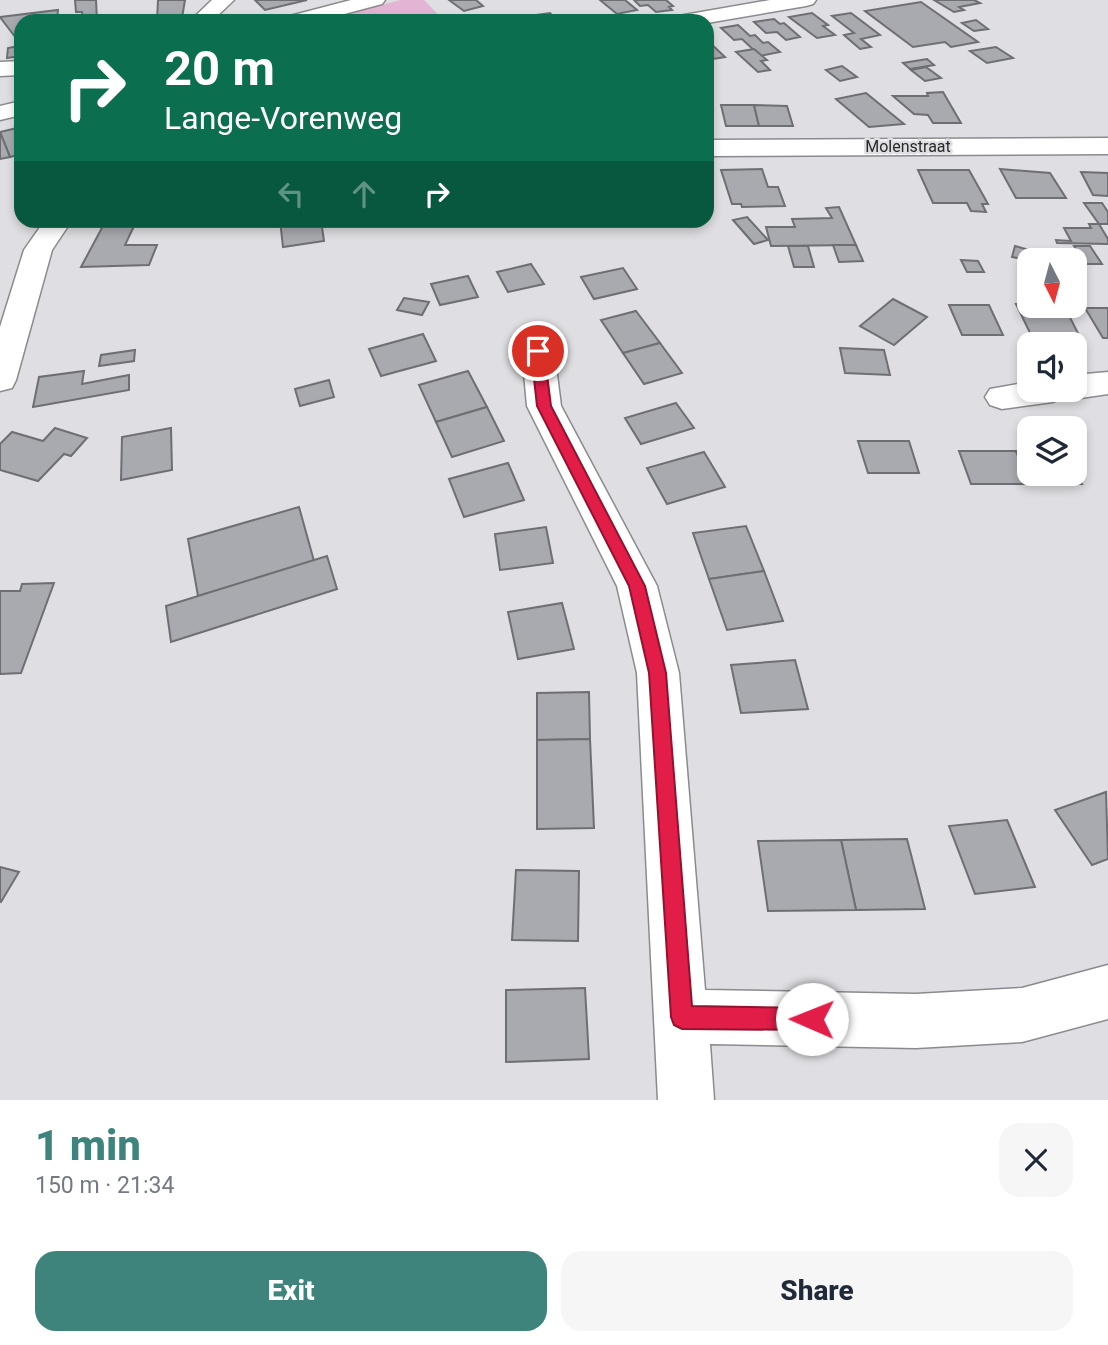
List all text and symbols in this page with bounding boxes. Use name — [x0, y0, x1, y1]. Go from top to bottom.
text: 20 m — [164, 40, 275, 97]
icon: right — [49, 42, 140, 133]
text: Lange-Vorenweg — [164, 99, 402, 137]
street label: Molenstraat — [865, 137, 951, 156]
icon: left — [272, 175, 310, 213]
icon: ahead — [345, 175, 383, 213]
icon: right — [418, 175, 456, 213]
north arrow — [1017, 248, 1087, 318]
map controls — [1017, 248, 1087, 486]
pin — [508, 321, 568, 381]
icon: arrive — [519, 332, 557, 370]
button: sound — [1017, 332, 1087, 402]
button: layers — [1017, 416, 1087, 486]
position arrow — [775, 982, 849, 1056]
text: 1 min — [35, 1121, 141, 1170]
button: close — [999, 1123, 1073, 1197]
text: 150 m · 21:34 — [35, 1172, 174, 1199]
button: Exit — [35, 1251, 547, 1331]
button: Share — [561, 1251, 1073, 1331]

